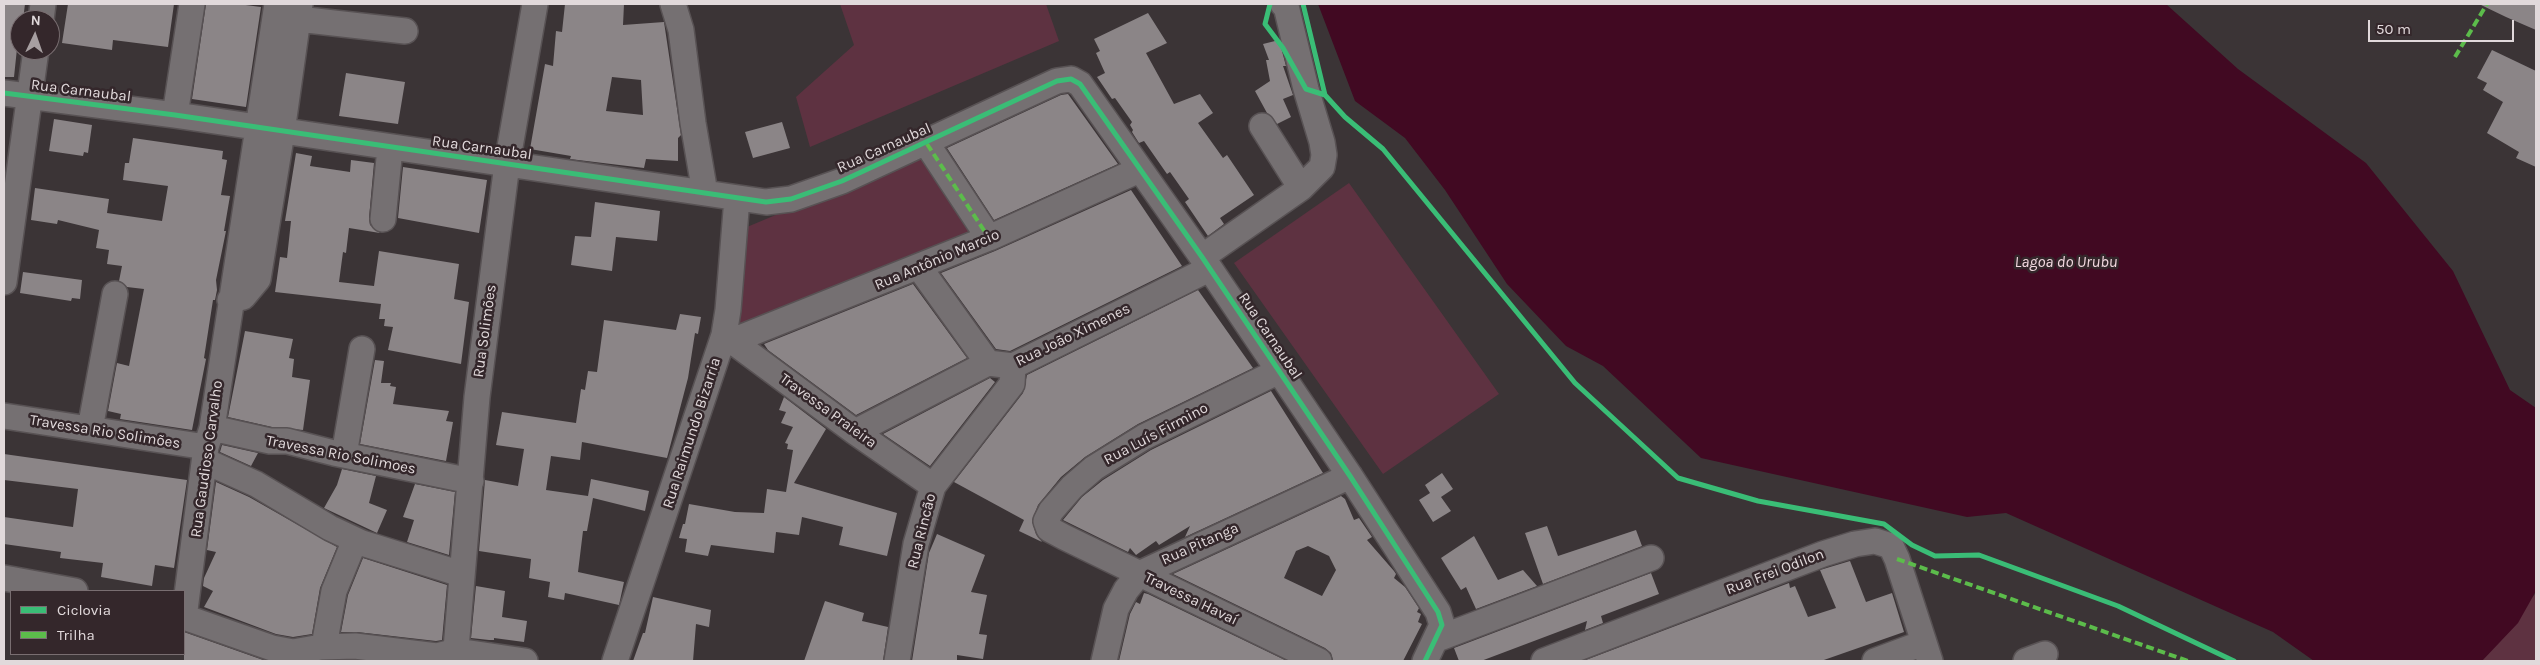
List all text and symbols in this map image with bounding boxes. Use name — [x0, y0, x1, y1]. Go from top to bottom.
north arrow — [10, 10, 60, 60]
scale bar — [2370, 10, 2516, 42]
text: N — [30, 12, 41, 29]
text: 50 m — [2376, 20, 2411, 38]
street label: Rua Carnaubal — [30, 76, 132, 106]
street label: Rua Carnaubal — [834, 119, 934, 177]
street label: Rua Carnaubal — [431, 132, 533, 164]
street label: Rua Antônio Marcio — [872, 226, 1002, 294]
water label: Lagoa do Urubu — [2015, 252, 2117, 272]
street label: Rua Solimões — [470, 283, 500, 379]
street label: Rua Carnaubal — [1234, 289, 1306, 383]
street label: Rua João Ximenes — [1013, 300, 1133, 370]
street label: Rua Raimundo Bizarria — [659, 355, 725, 511]
street label: Travessa Praieira — [776, 370, 880, 452]
street label: Rua Gaudioso Carvalho — [187, 379, 227, 539]
street label: Rua Luís Firmino — [1101, 399, 1211, 469]
street label: Travessa Rio Solimões — [28, 411, 182, 453]
street label: Travessa Rio Solimoes — [265, 432, 417, 478]
street label: Rua Rincão — [904, 491, 940, 571]
street label: Rua Pitanga — [1159, 519, 1241, 569]
street label: Rua Frei Odilon — [1723, 545, 1827, 599]
street label: Travessa Havaí — [1141, 569, 1241, 629]
legend — [10, 590, 185, 655]
text: Ciclovia — [57, 601, 111, 619]
text: Trilha — [57, 626, 95, 644]

